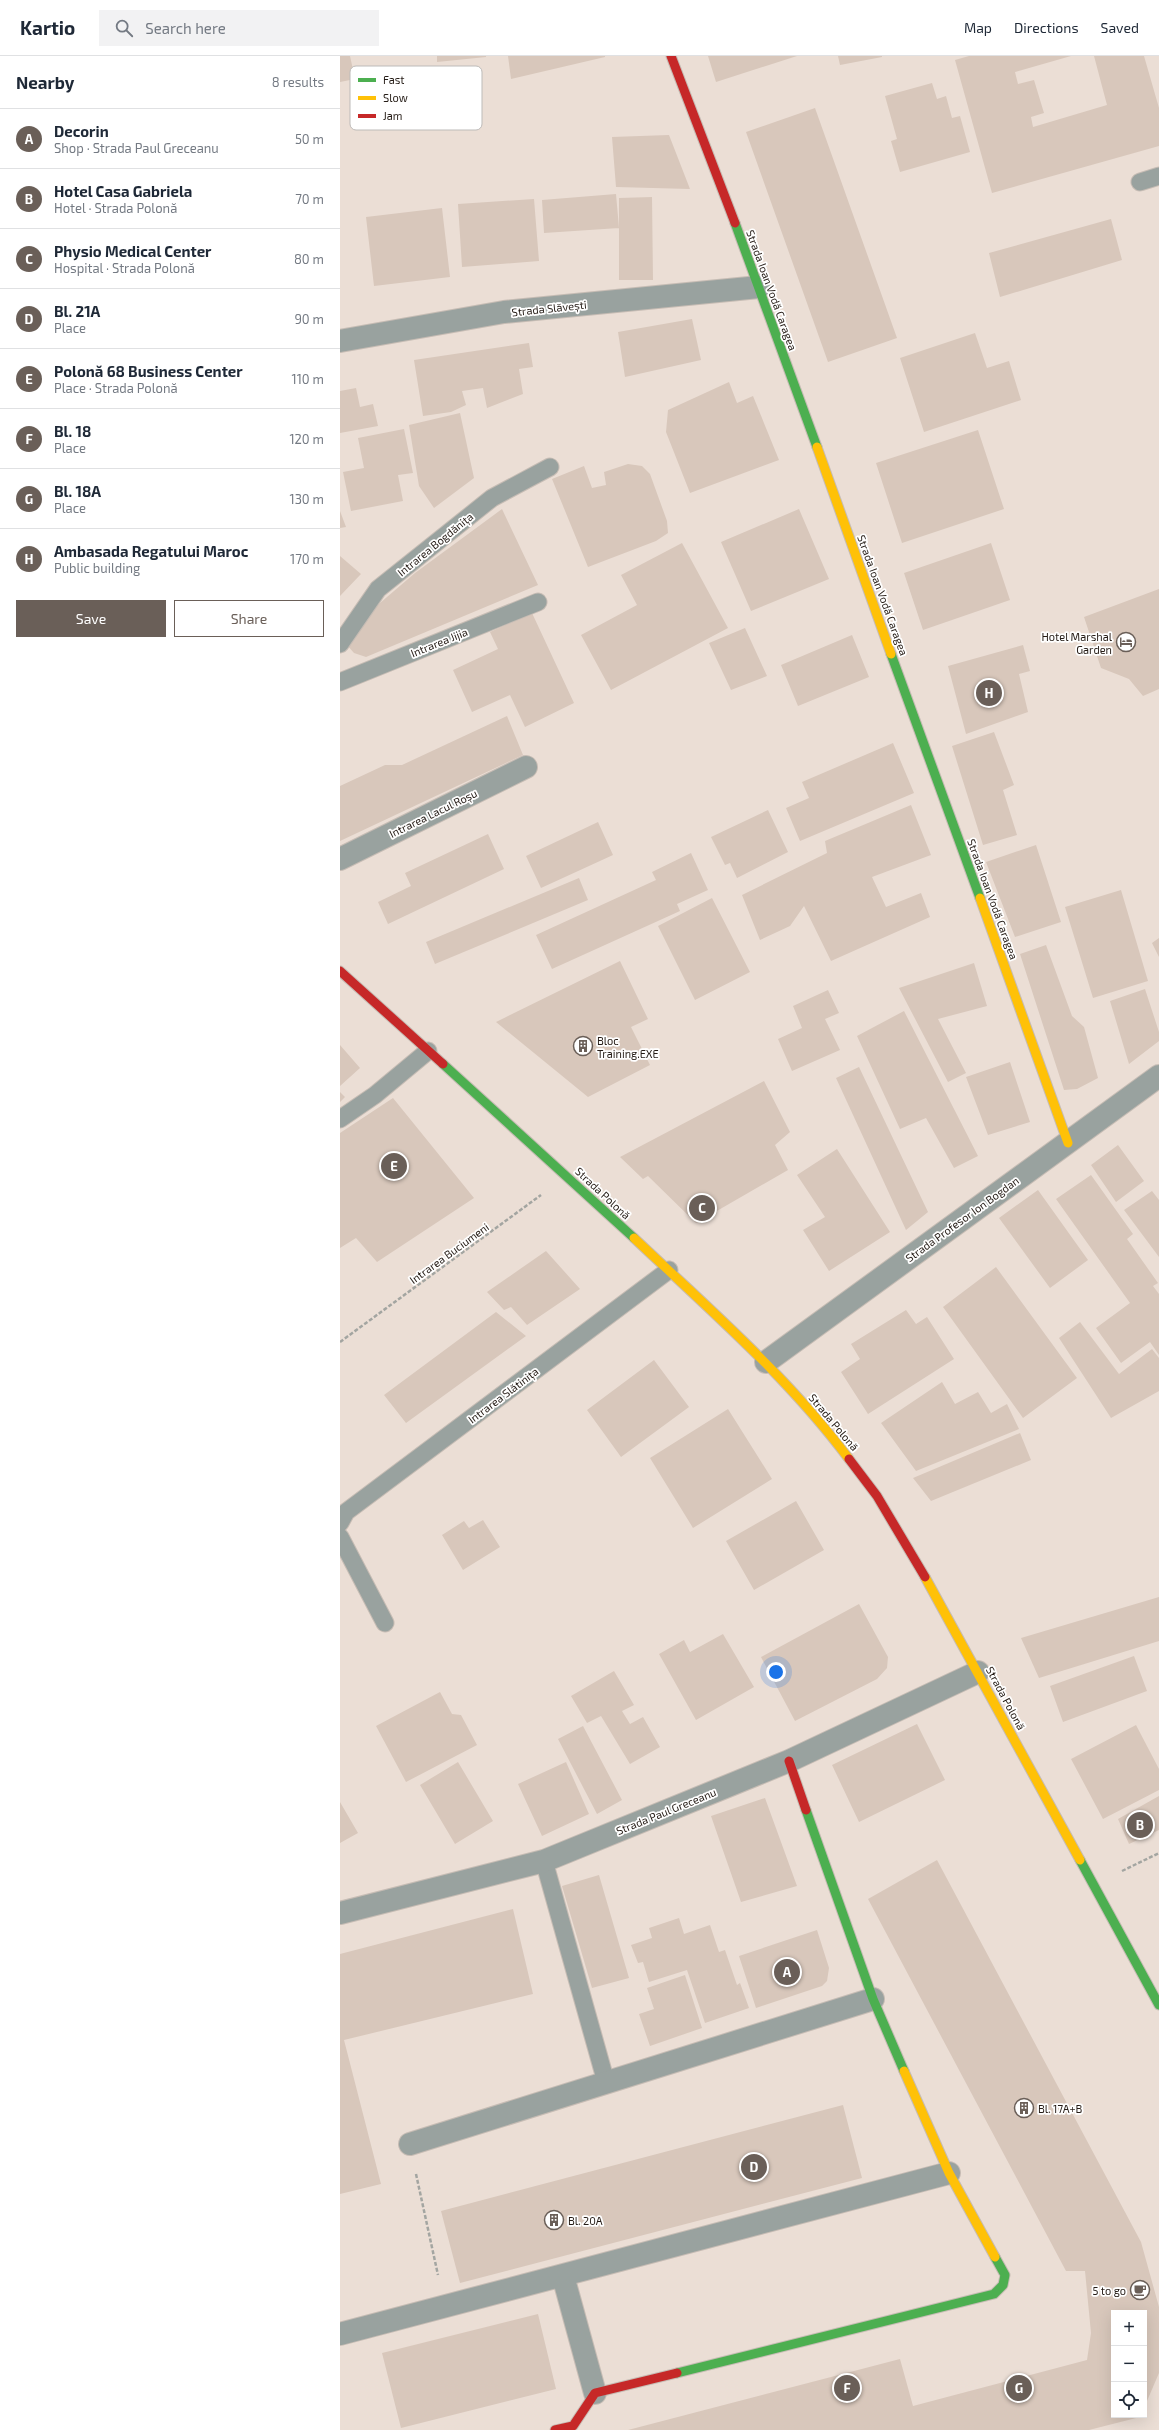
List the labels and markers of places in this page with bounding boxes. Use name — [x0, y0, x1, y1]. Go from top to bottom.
place label: Hotel Marshal Garden — [1041, 630, 1113, 656]
hotel icon: Hotel Marshal Garden — [1115, 631, 1137, 653]
pin: H — [976, 678, 1002, 708]
place label: Bloc Training.EXE — [597, 1034, 659, 1060]
building icon: Bloc Training.EXE — [572, 1035, 594, 1057]
pin: E — [381, 1151, 407, 1181]
pin: C — [689, 1193, 715, 1223]
pin: B — [1127, 1810, 1153, 1840]
pin: A — [774, 1957, 800, 1987]
building icon: Bl. 17A+B — [1013, 2097, 1035, 2119]
place label: Bl. 17A+B — [1038, 2102, 1083, 2115]
pin: D — [741, 2152, 767, 2182]
building icon: Bl. 20A — [543, 2209, 565, 2231]
place label: Bl. 20A — [568, 2214, 603, 2227]
cafe icon: 5 to go — [1129, 2279, 1151, 2301]
place label: 5 to go — [1093, 2284, 1126, 2297]
pin: F — [834, 2373, 860, 2403]
pin: G — [1006, 2373, 1032, 2403]

